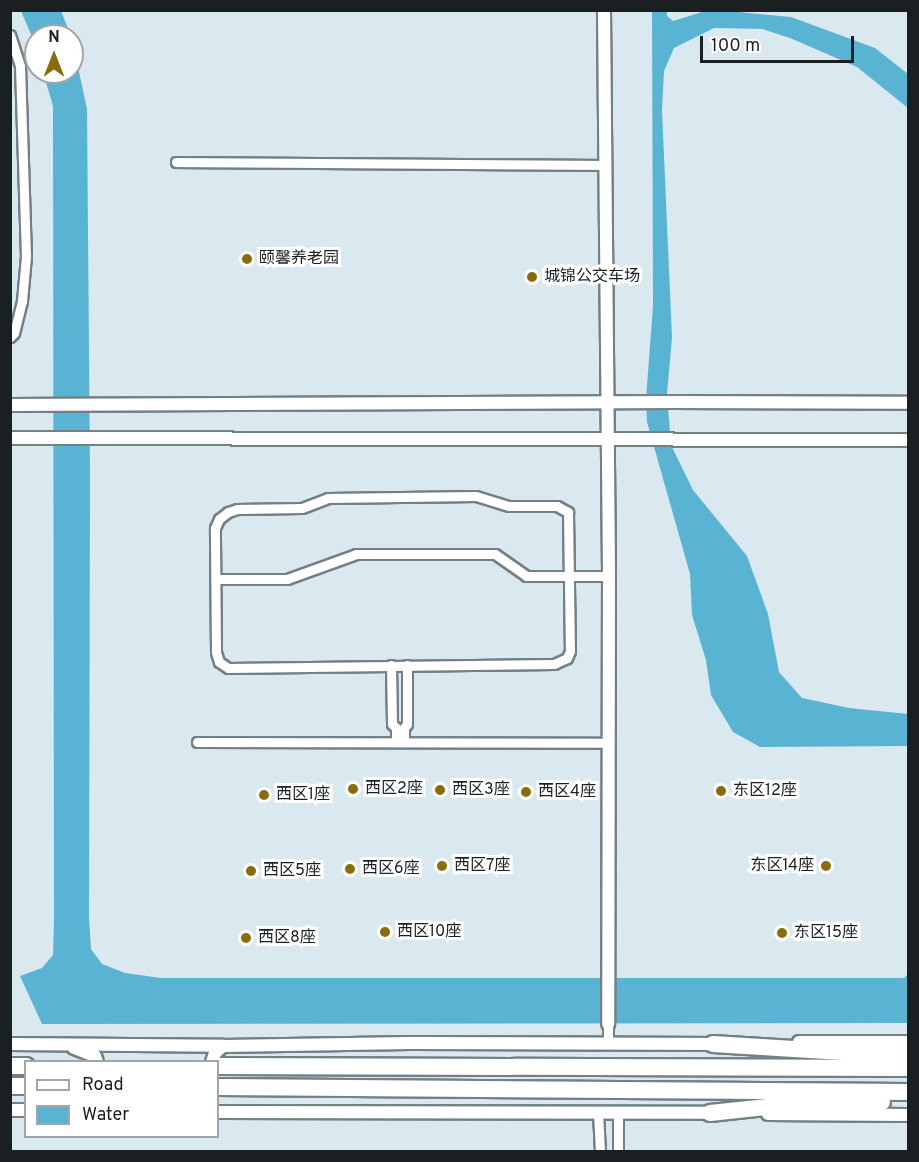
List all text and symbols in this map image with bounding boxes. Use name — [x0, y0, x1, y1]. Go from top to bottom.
north arrow — [24, 24, 84, 84]
scale bar — [703, 24, 858, 62]
text: N — [48, 28, 60, 48]
text: 100 m — [711, 35, 760, 58]
place label: 颐馨养老园 — [259, 249, 339, 269]
marker: 颐馨养老园 — [240, 252, 254, 266]
place label: 城锦公交车场 — [544, 267, 640, 287]
marker: 城锦公交车场 — [525, 270, 539, 284]
place label: 西区2座 — [365, 779, 423, 799]
place label: 西区3座 — [452, 780, 510, 800]
place label: 东区12座 — [733, 781, 797, 801]
marker: 西区2座 — [346, 782, 360, 796]
place label: 西区4座 — [538, 782, 596, 802]
marker: 西区3座 — [433, 783, 447, 797]
marker: 东区12座 — [714, 784, 728, 798]
place label: 西区1座 — [276, 785, 330, 805]
marker: 西区4座 — [519, 785, 533, 799]
marker: 西区1座 — [257, 788, 271, 802]
place label: 西区7座 — [454, 856, 510, 876]
place label: 东区14座 — [750, 856, 814, 876]
place label: 西区6座 — [362, 859, 420, 879]
marker: 西区7座 — [435, 859, 449, 873]
marker: 东区14座 — [819, 859, 833, 873]
place label: 西区5座 — [263, 861, 321, 881]
marker: 西区6座 — [343, 862, 357, 876]
marker: 西区5座 — [244, 864, 258, 878]
place label: 西区10座 — [397, 922, 461, 942]
place label: 东区15座 — [794, 923, 858, 943]
marker: 西区10座 — [378, 925, 392, 939]
marker: 东区15座 — [775, 926, 789, 940]
place label: 西区8座 — [258, 928, 316, 948]
marker: 西区8座 — [239, 931, 253, 945]
legend — [24, 1060, 219, 1138]
text: Road — [82, 1074, 124, 1097]
text: Water — [82, 1104, 129, 1127]

